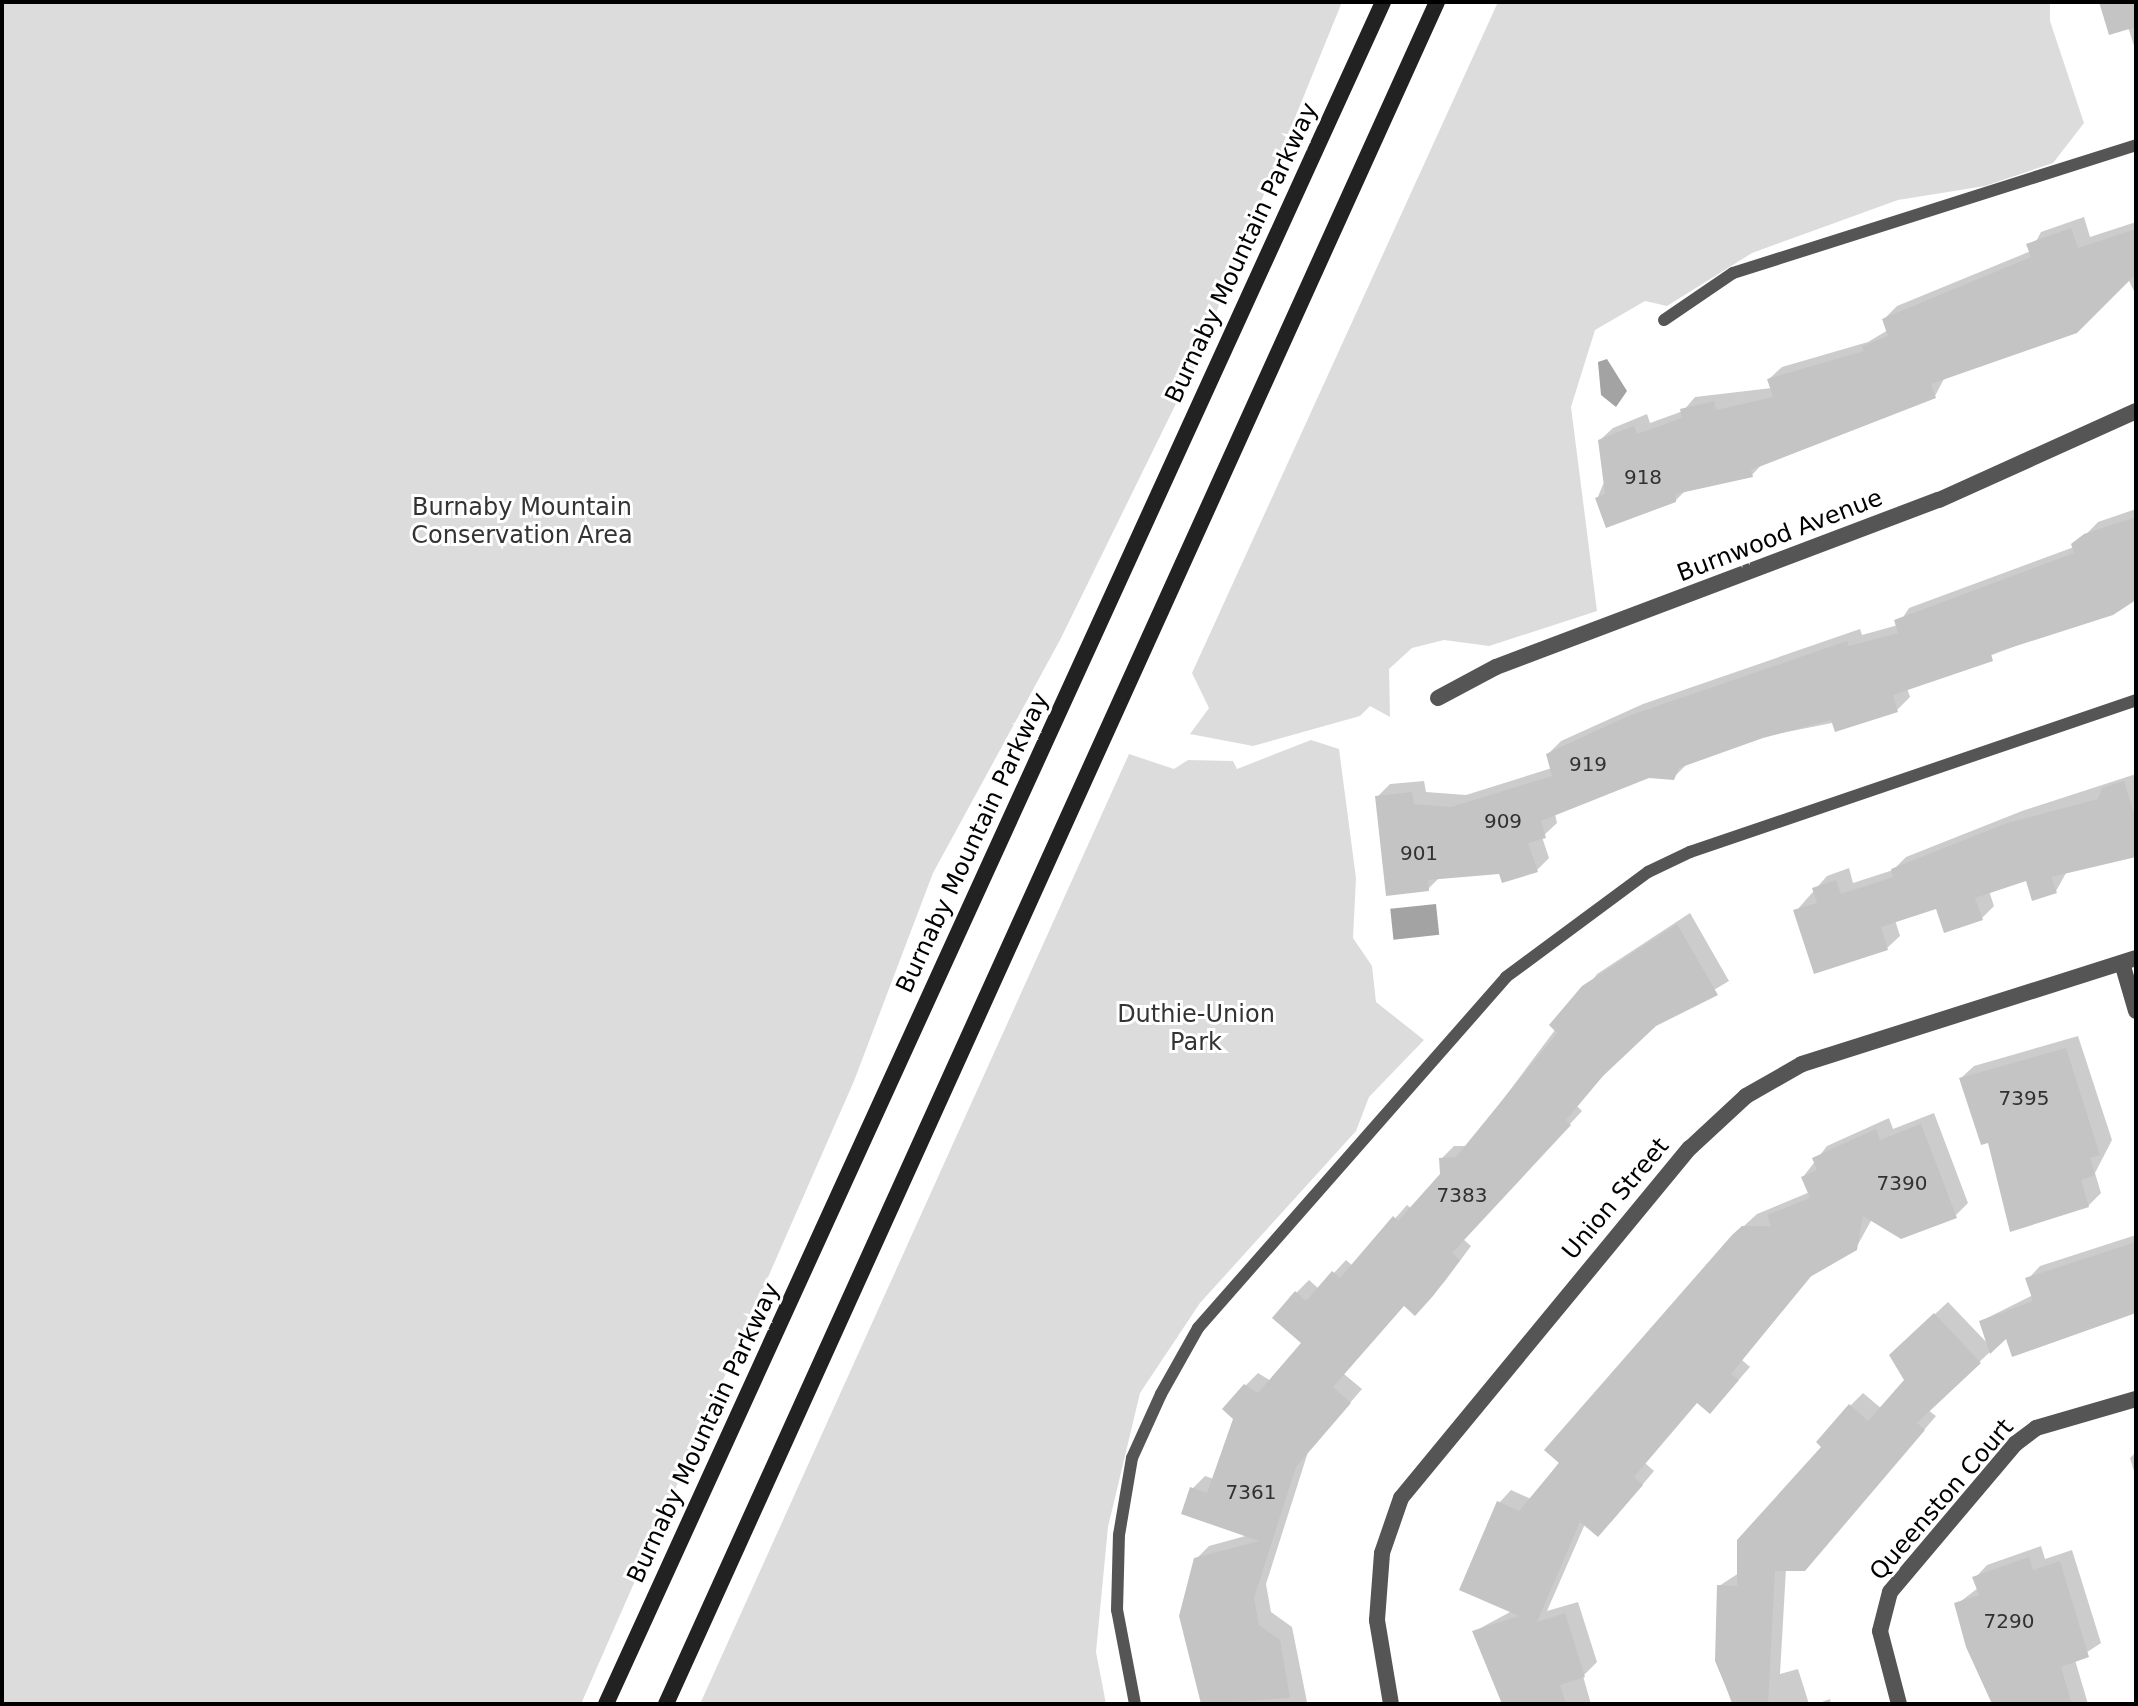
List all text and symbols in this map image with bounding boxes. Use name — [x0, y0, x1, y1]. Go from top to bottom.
street label: Burnaby Mountain Parkway — [1160, 98, 1324, 408]
house number: 918 — [1624, 465, 1662, 489]
street label: Burnwood Avenue — [1673, 484, 1887, 588]
park label: Burnaby Mountain Conservation Area — [411, 494, 633, 550]
street label: Burnaby Mountain Parkway — [891, 688, 1055, 998]
house number: 919 — [1569, 752, 1607, 776]
house number: 909 — [1484, 809, 1522, 833]
house number: 901 — [1400, 841, 1438, 865]
park label: Duthie-Union Park — [1117, 1001, 1275, 1057]
house number: 7395 — [1999, 1086, 2049, 1110]
street label: Union Street — [1557, 1132, 1675, 1266]
house number: 7390 — [1877, 1171, 1927, 1195]
house number: 7383 — [1437, 1183, 1487, 1207]
street label: Burnaby Mountain Parkway — [622, 1278, 786, 1588]
street label: Queenston Court — [1864, 1413, 2020, 1587]
house number: 7361 — [1226, 1480, 1276, 1504]
house number: 7290 — [1984, 1609, 2034, 1633]

